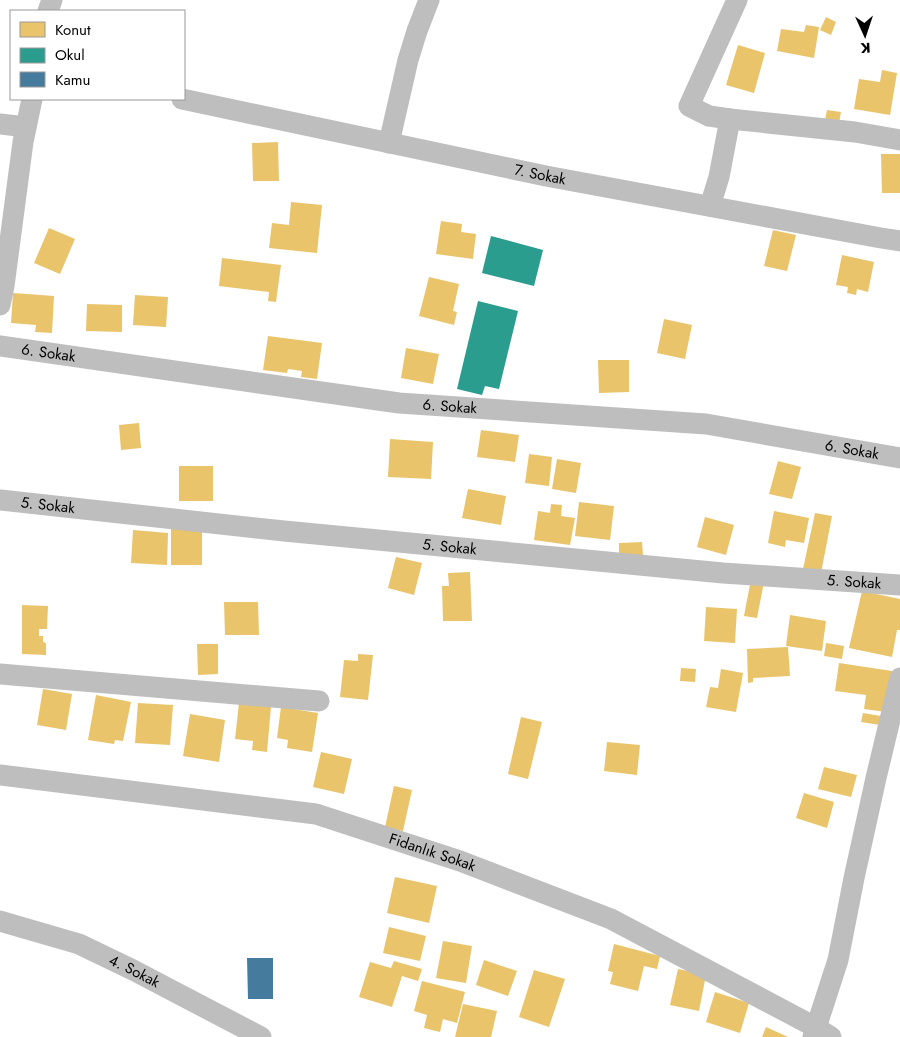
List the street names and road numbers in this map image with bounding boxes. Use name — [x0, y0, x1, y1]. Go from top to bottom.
street label: 7. Sokak — [512, 159, 568, 191]
street label: 6. Sokak — [20, 338, 77, 368]
street label: 6. Sokak — [422, 394, 478, 419]
street label: 6. Sokak — [823, 434, 881, 465]
street label: 5. Sokak — [19, 491, 76, 519]
street label: 5. Sokak — [421, 533, 478, 560]
street label: 5. Sokak — [826, 569, 882, 595]
street label: Fidanlık Sokak — [386, 828, 480, 877]
street label: 4. Sokak — [105, 949, 164, 993]

